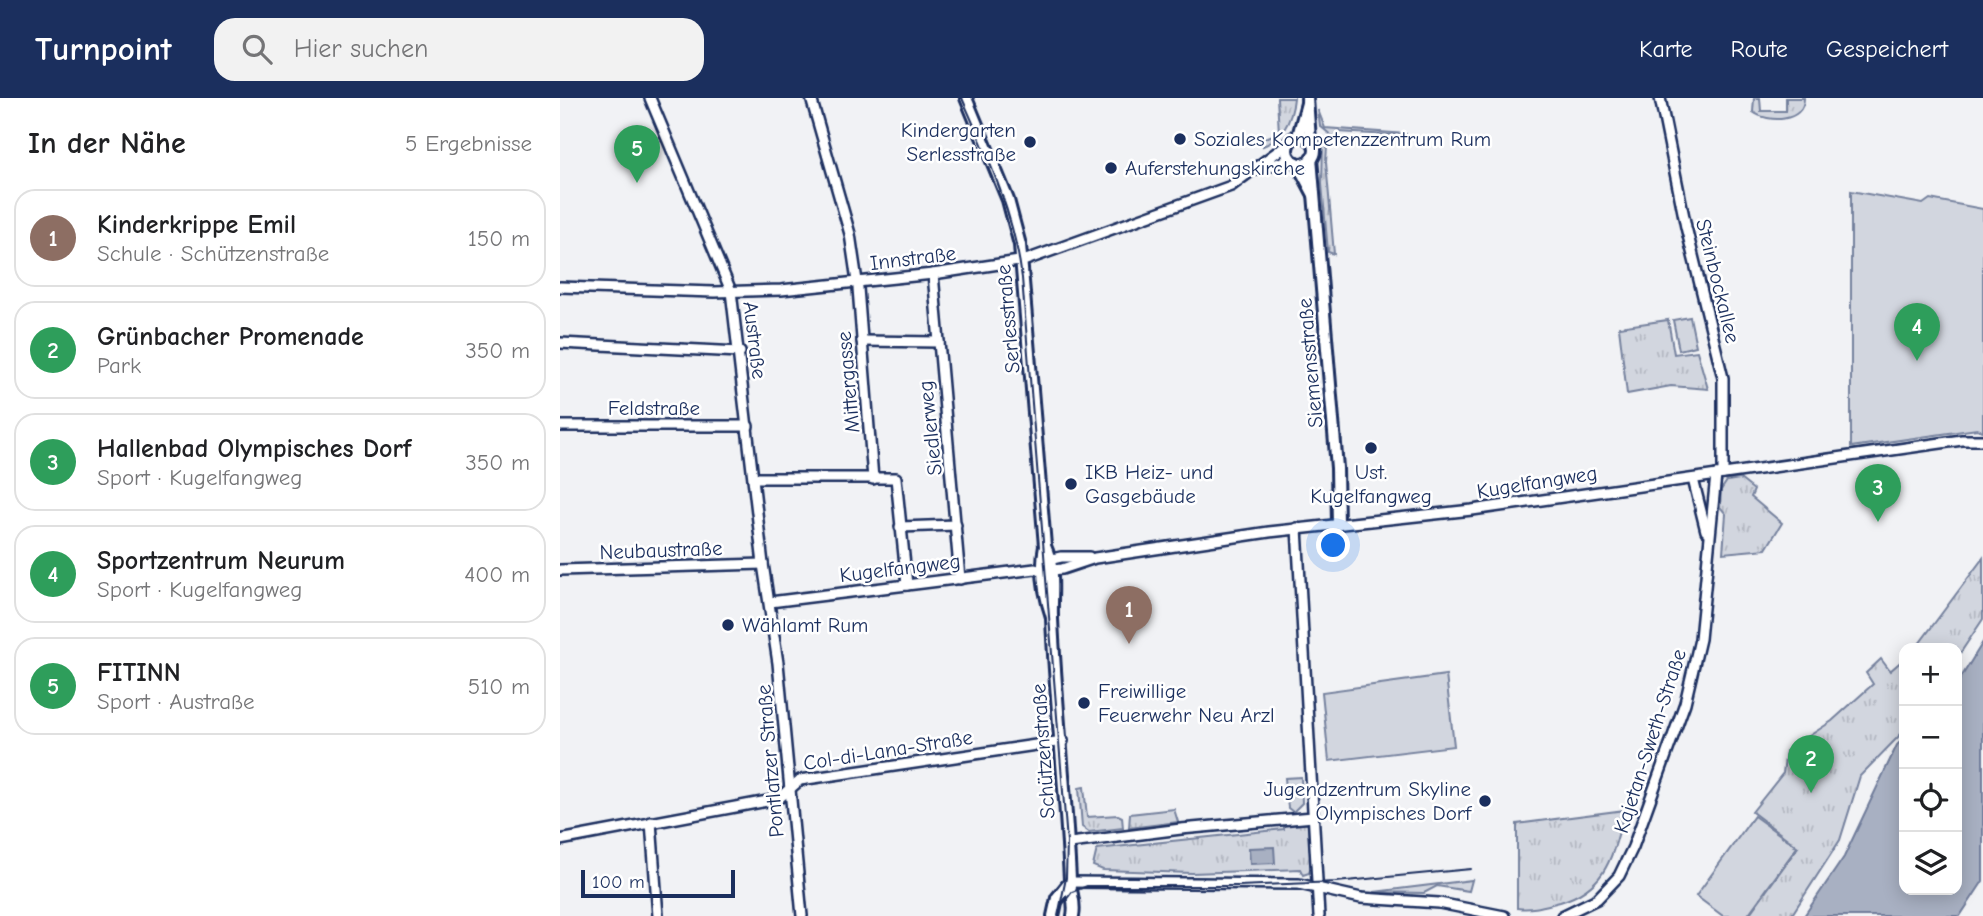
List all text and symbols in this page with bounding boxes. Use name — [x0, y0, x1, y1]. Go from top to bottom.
search box — [214, 18, 704, 81]
text: Turnpoint — [35, 30, 172, 68]
icon: search — [238, 30, 276, 68]
text: Hier suchen — [294, 34, 428, 64]
text: Karte — [1639, 35, 1693, 63]
text: Route — [1731, 35, 1788, 63]
text: Gespeichert — [1826, 35, 1948, 63]
place label: Kindergarten Serlesstraße — [901, 118, 1016, 166]
pin: 5 — [614, 125, 660, 183]
text: In der Nähe — [28, 126, 186, 161]
place label: Soziales Kompetenzzentrum Rum — [1194, 127, 1491, 151]
text: 5 Ergebnisse — [405, 130, 532, 157]
marker: Soziales Kompetenzzentrum Rum — [1172, 131, 1188, 147]
marker: Kindergarten Serlesstraße — [1022, 134, 1038, 150]
place label: Auferstehungskirche — [1125, 156, 1305, 180]
marker: Auferstehungskirche — [1103, 160, 1119, 176]
text: Kinderkrippe Emil — [97, 210, 296, 240]
street label: Steinbockallee — [1691, 216, 1745, 346]
text: 1 — [48, 225, 58, 252]
text: 150 m — [468, 225, 530, 252]
text: Schule · Schützenstraße — [97, 240, 329, 267]
street label: Innstraße — [869, 241, 957, 275]
street label: Serlesstraße — [991, 263, 1025, 375]
street label: Siemensstraße — [1292, 297, 1328, 429]
street label: Austraße — [738, 300, 772, 380]
pin: 4 — [1894, 303, 1940, 361]
text: Grünbacher Promenade — [97, 322, 364, 352]
street label: Mittergasse — [832, 330, 864, 434]
text: 2 — [47, 337, 59, 364]
text: 350 m — [465, 337, 530, 364]
text: Park — [97, 352, 141, 379]
street label: Siedlerweg — [913, 379, 947, 477]
street label: Feldstraße — [608, 396, 700, 420]
text: Hallenbad Olympisches Dorf — [97, 434, 411, 464]
marker: Ust. Kugelfangweg — [1363, 440, 1379, 456]
text: 3 — [47, 449, 59, 476]
text: 350 m — [465, 449, 530, 476]
place label: IKB Heiz- und Gasgebäude — [1085, 460, 1214, 508]
place label: Ust. Kugelfangweg — [1310, 460, 1432, 508]
street label: Kugelfangweg — [1475, 461, 1599, 503]
text: Sport · Kugelfangweg — [97, 464, 302, 491]
pin: 3 — [1855, 464, 1901, 522]
marker: IKB Heiz- und Gasgebäude — [1063, 476, 1079, 492]
your location — [1316, 528, 1350, 562]
street label: Neubaustraße — [599, 536, 723, 564]
text: Sportzentrum Neurum — [97, 546, 345, 576]
street label: Kugelfangweg — [838, 549, 962, 587]
text: 4 — [48, 561, 58, 588]
text: 400 m — [464, 561, 530, 588]
text: Sport · Kugelfangweg — [97, 576, 302, 603]
pin: 1 — [1106, 586, 1152, 644]
place label: Wählamt Rum — [742, 613, 868, 637]
marker: Wählamt Rum — [720, 617, 736, 633]
map controls — [1899, 643, 1962, 895]
button: + — [1899, 643, 1962, 706]
street label: Kajetan-Sweth-Straße — [1609, 646, 1691, 836]
text: FITINN — [97, 658, 181, 688]
text: 5 — [47, 673, 59, 700]
text: 510 m — [468, 673, 530, 700]
place label: Freiwillige Feuerwehr Neu Arzl — [1098, 679, 1275, 727]
street label: Pontlatzer Straße — [751, 683, 789, 839]
street label: Schützenstraße — [1026, 683, 1060, 819]
text: Sport · Austraße — [97, 688, 255, 715]
marker: Freiwillige Feuerwehr Neu Arzl — [1076, 695, 1092, 711]
button: − — [1899, 706, 1962, 769]
street label: Col-di-Lana-Straße — [802, 725, 974, 775]
pin: 2 — [1788, 735, 1834, 793]
button: locate — [1899, 769, 1962, 832]
place label: Jugendzentrum Skyline Olympisches Dorf — [1263, 777, 1472, 825]
marker: Jugendzentrum Skyline Olympisches Dorf — [1477, 793, 1493, 809]
button: layers — [1899, 832, 1962, 895]
scale bar — [581, 867, 735, 899]
text: 100 m — [592, 871, 645, 893]

